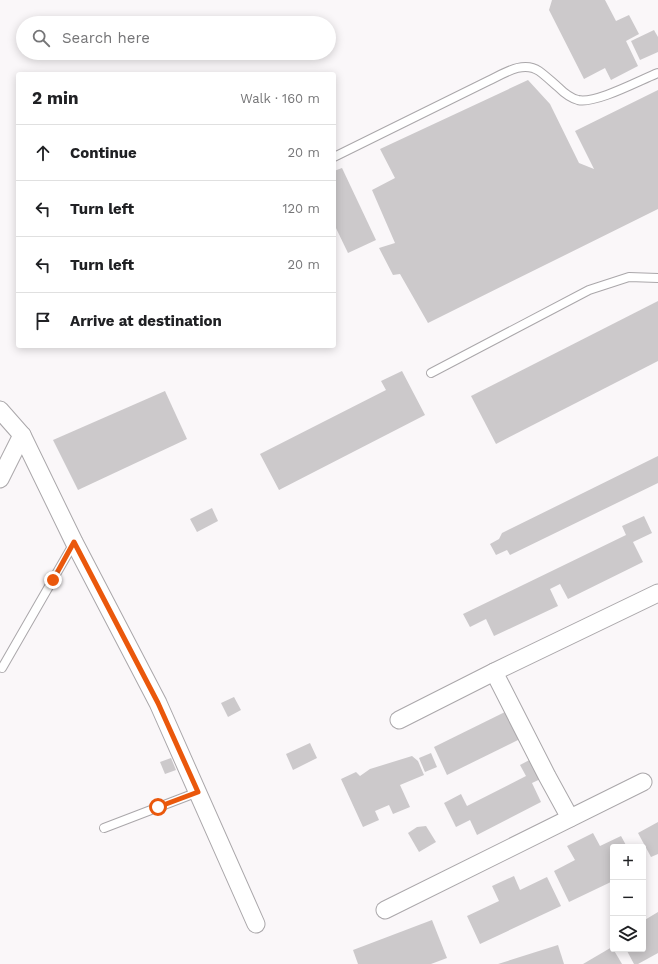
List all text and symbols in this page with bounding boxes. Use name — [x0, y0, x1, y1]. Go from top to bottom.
search box — [16, 16, 336, 60]
icon: search — [30, 27, 52, 49]
text: Search here — [62, 29, 150, 47]
text: 2 min — [32, 88, 78, 108]
text: Walk · 160 m — [240, 91, 320, 106]
icon: ahead — [32, 142, 54, 164]
text: Continue — [70, 144, 137, 162]
text: 20 m — [288, 145, 320, 160]
icon: left — [32, 198, 54, 220]
text: Turn left — [70, 200, 134, 218]
text: 120 m — [282, 201, 320, 216]
icon: left — [32, 254, 54, 276]
text: Turn left — [70, 256, 134, 274]
text: 20 m — [288, 257, 320, 272]
icon: arrive — [32, 310, 54, 332]
text: Arrive at destination — [70, 312, 222, 330]
route end — [44, 571, 62, 589]
route start — [149, 798, 167, 816]
map controls — [610, 844, 646, 952]
button: + — [610, 844, 646, 880]
button: − — [610, 880, 646, 916]
button: layers — [610, 916, 646, 952]

